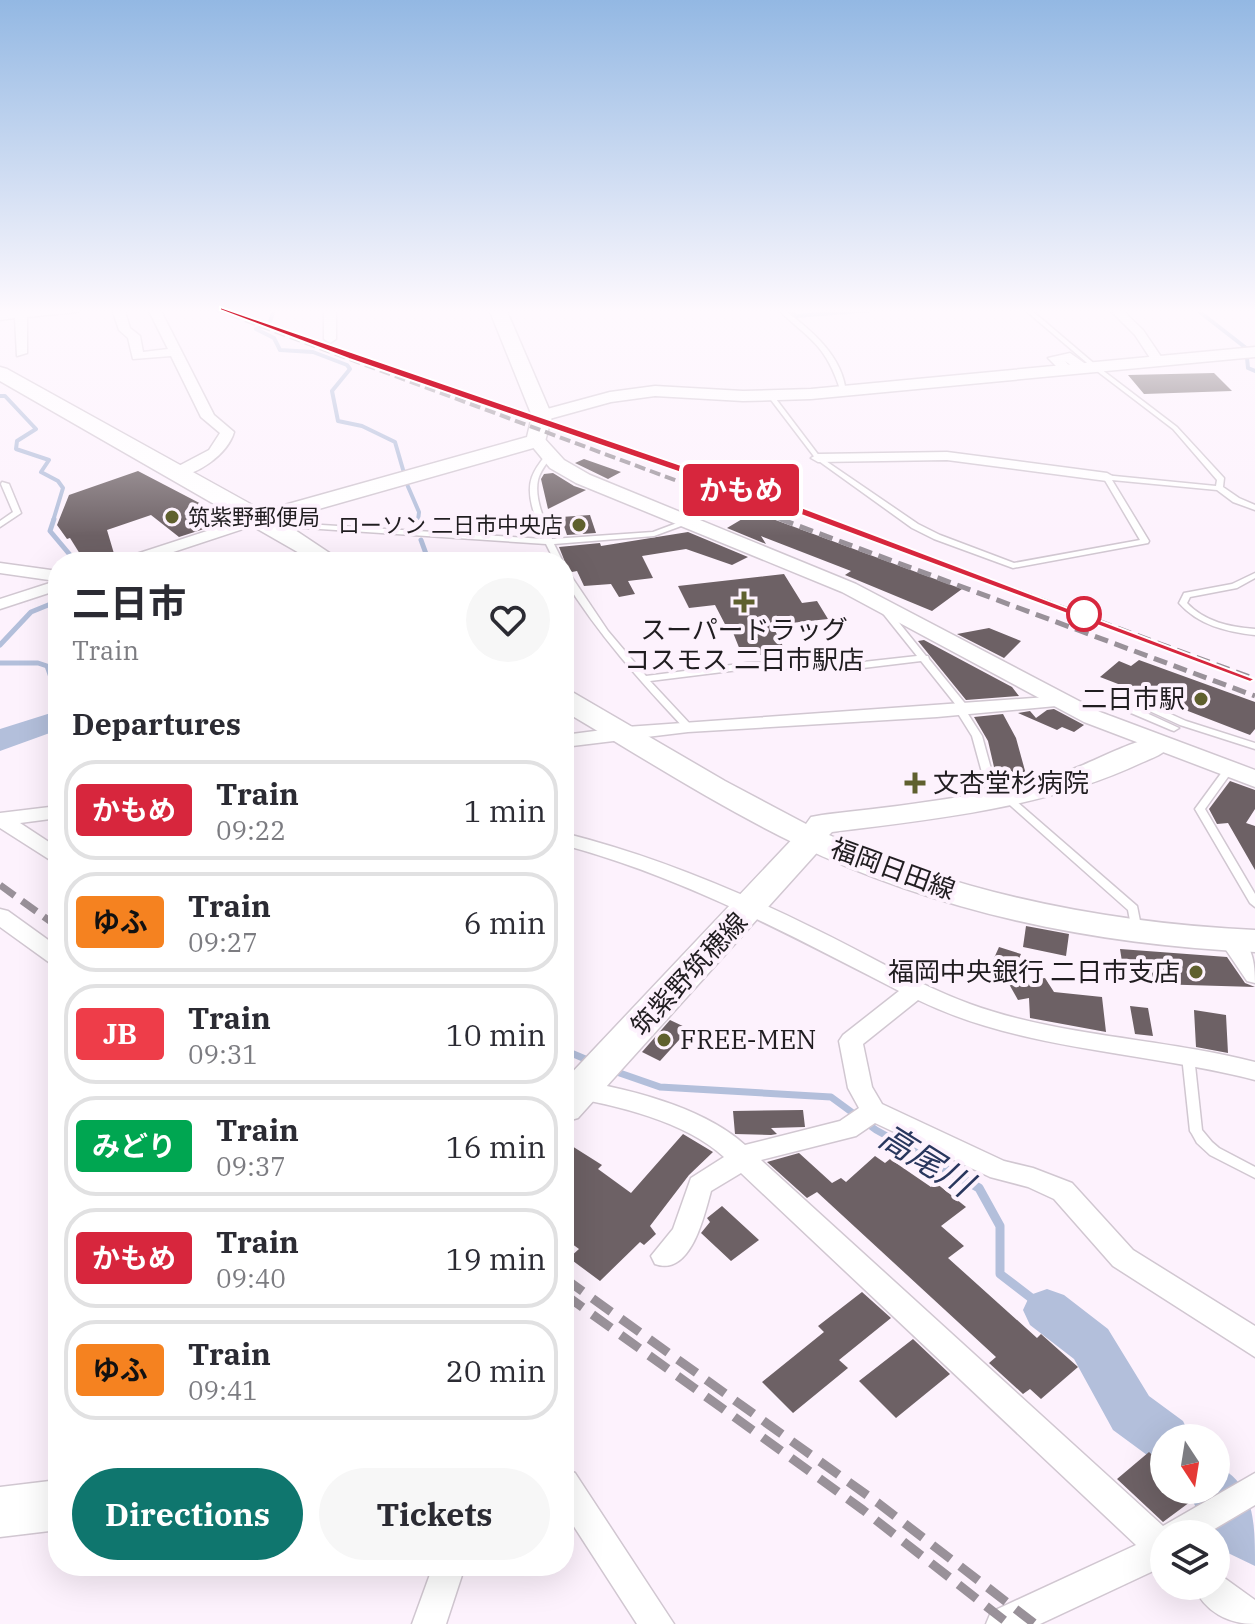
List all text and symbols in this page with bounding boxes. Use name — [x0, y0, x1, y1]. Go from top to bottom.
line badge: かもめ — [695, 464, 787, 516]
text: かもめ — [699, 471, 783, 508]
place label: 筑紫野郵便局 — [188, 502, 320, 531]
marker: 筑紫野郵便局 — [163, 508, 181, 526]
place label: ローソン 二日市中央店 — [338, 510, 563, 539]
marker: ローソン 二日市中央店 — [570, 516, 588, 534]
text: 二日市 — [72, 578, 186, 627]
button: heart — [466, 578, 550, 662]
marker: スーパードラッグ コスモス 二日市駅店 — [735, 593, 753, 611]
unlabelled marker — [1067, 597, 1101, 631]
place label: スーパードラッグ コスモス 二日市駅店 — [624, 612, 864, 676]
text: Train — [72, 633, 139, 667]
place label: 二日市駅 — [1081, 681, 1185, 715]
marker: 二日市駅 — [1192, 690, 1210, 708]
text: Departures — [72, 704, 241, 743]
place label: 文杏堂杉病院 — [933, 765, 1089, 799]
marker: 文杏堂杉病院 — [904, 772, 926, 794]
text: Train — [216, 774, 299, 813]
text: かもめ — [92, 791, 176, 828]
text: 1 min — [464, 791, 546, 830]
text: 09:22 — [216, 813, 286, 847]
street label: 福岡日田線 — [826, 830, 960, 906]
text: Train — [188, 886, 271, 925]
text: ゆふ — [92, 903, 148, 940]
text: 6 min — [464, 903, 546, 942]
street label: 筑紫野筑穂線 — [623, 905, 754, 1042]
text: 09:27 — [188, 925, 258, 959]
place label: 福岡中央銀行 二日市支店 — [888, 954, 1180, 988]
marker: 福岡中央銀行 二日市支店 — [1187, 963, 1205, 981]
text: Train — [188, 998, 271, 1037]
text: JB — [103, 1015, 137, 1052]
text: 10 min — [446, 1015, 546, 1054]
place label: FREE-MEN — [680, 1022, 816, 1056]
marker: FREE-MEN — [655, 1031, 673, 1049]
text: 09:31 — [188, 1037, 258, 1071]
text: Train — [216, 1110, 299, 1149]
water label: 高尾川 — [872, 1113, 984, 1206]
text: みどり — [92, 1127, 176, 1164]
text: 16 min — [446, 1127, 546, 1166]
text: 09:37 — [216, 1149, 286, 1183]
text: Train — [216, 1222, 299, 1261]
text: かもめ — [92, 1239, 176, 1276]
text: 19 min — [446, 1239, 546, 1278]
text: 09:40 — [216, 1261, 286, 1295]
text: Train — [188, 1334, 271, 1373]
text: ゆふ — [92, 1351, 148, 1388]
text: 20 min — [446, 1351, 546, 1390]
text: 09:41 — [188, 1373, 258, 1407]
north arrow — [1150, 1424, 1230, 1504]
map controls — [1150, 1424, 1230, 1600]
button: Directions — [72, 1468, 303, 1560]
button: Tickets — [319, 1468, 550, 1560]
button: layers — [1150, 1520, 1230, 1600]

